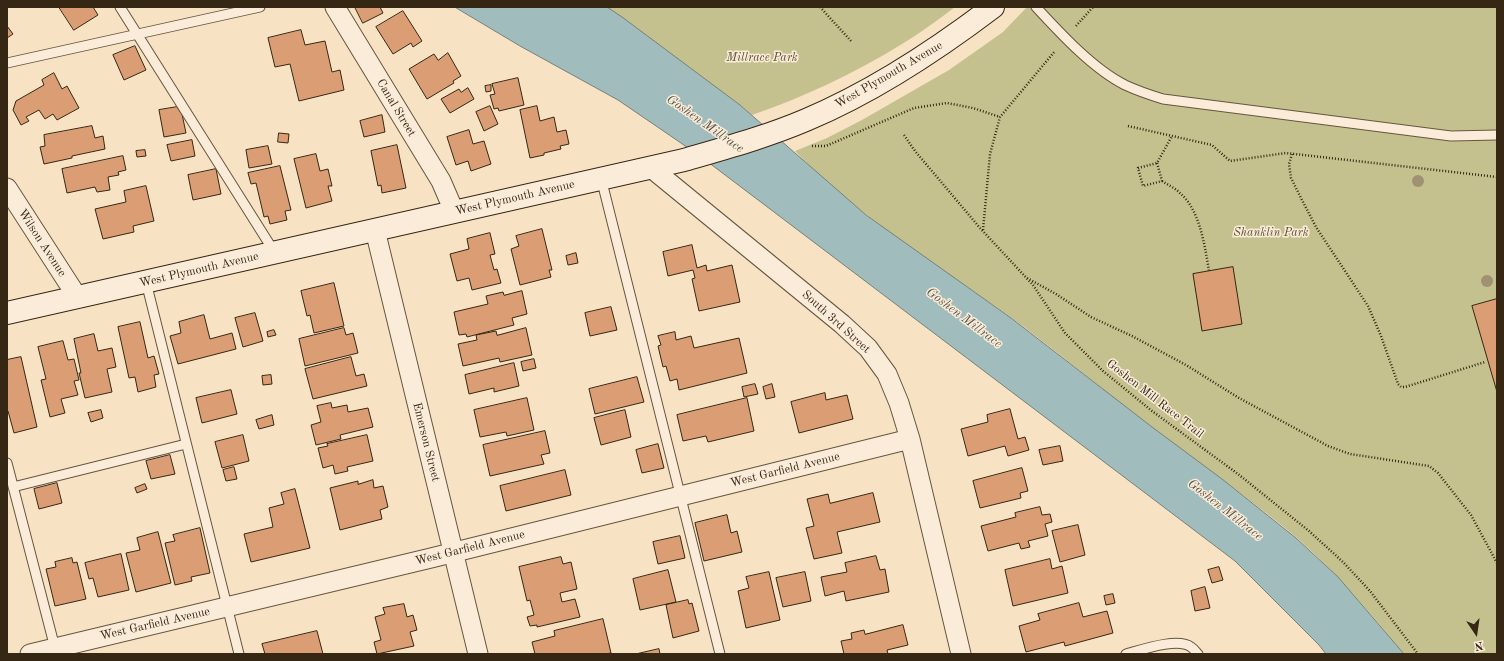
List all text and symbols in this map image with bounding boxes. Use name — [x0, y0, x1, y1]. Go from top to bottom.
street label: West Plymouth Avenue — [833, 38, 945, 112]
park label: Millrace Park — [726, 51, 798, 65]
street label: Canal Street — [373, 77, 419, 139]
water label: Goshen Millrace — [663, 91, 747, 157]
street label: West Plymouth Avenue — [454, 177, 576, 219]
street label: Wilson Avenue — [15, 206, 69, 280]
park label: Shanklin Park — [1233, 226, 1309, 240]
street label: West Plymouth Avenue — [138, 249, 260, 291]
water label: Goshen Millrace — [923, 284, 1005, 352]
street label: South 3rd Street — [799, 287, 873, 357]
street label: Goshen Mill Race Trail — [1104, 357, 1206, 441]
street label: Emerson Street — [409, 401, 443, 483]
street label: West Garfield Avenue — [729, 449, 841, 491]
water label: Goshen Millrace — [1184, 476, 1266, 544]
street label: West Garfield Avenue — [414, 527, 526, 569]
street label: West Garfield Avenue — [99, 604, 211, 644]
north arrow — [1456, 613, 1496, 653]
text: N — [1473, 639, 1484, 651]

